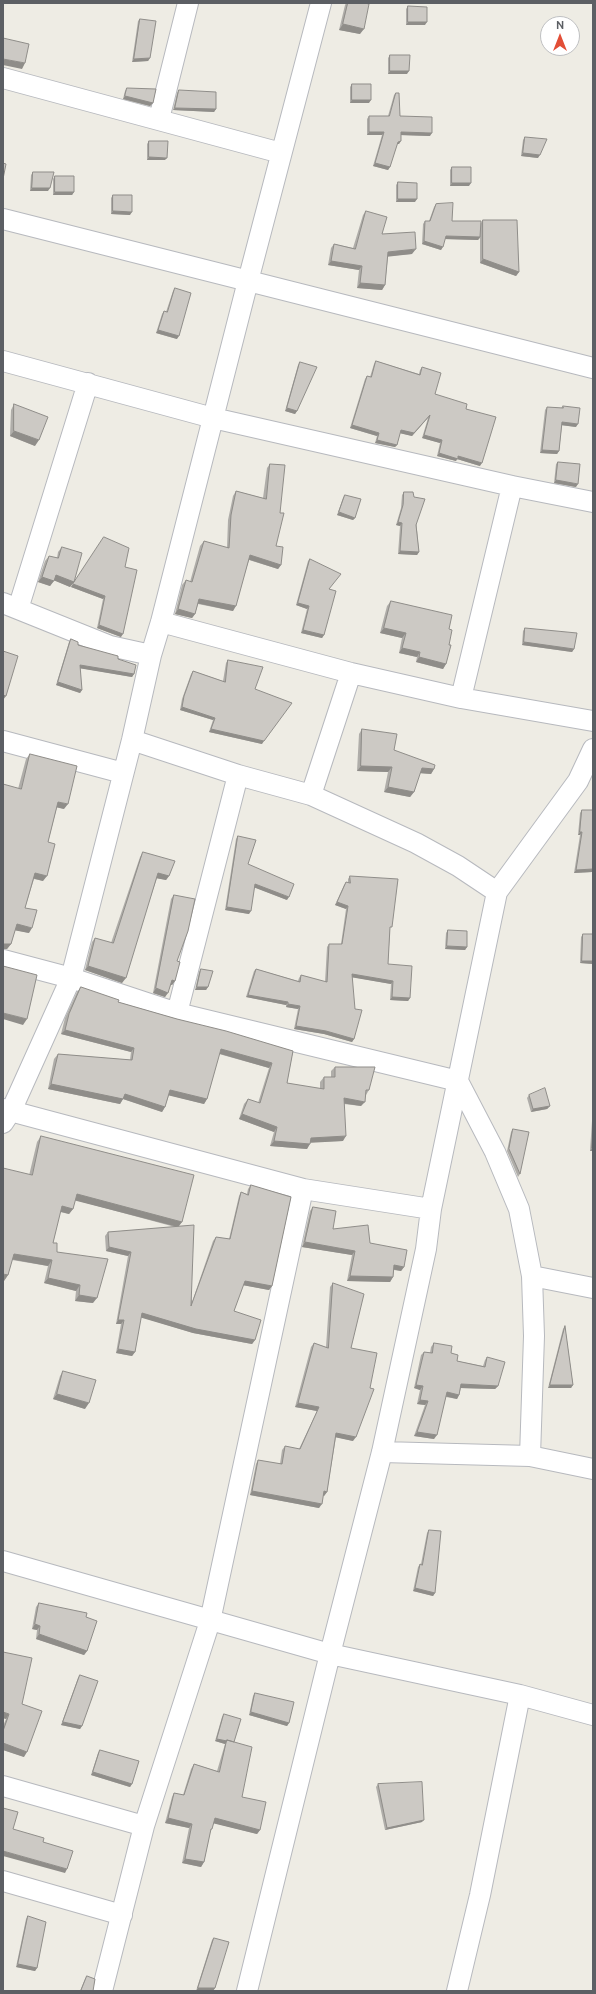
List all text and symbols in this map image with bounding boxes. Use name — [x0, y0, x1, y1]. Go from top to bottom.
north arrow — [540, 16, 580, 56]
text: N — [556, 19, 564, 31]

